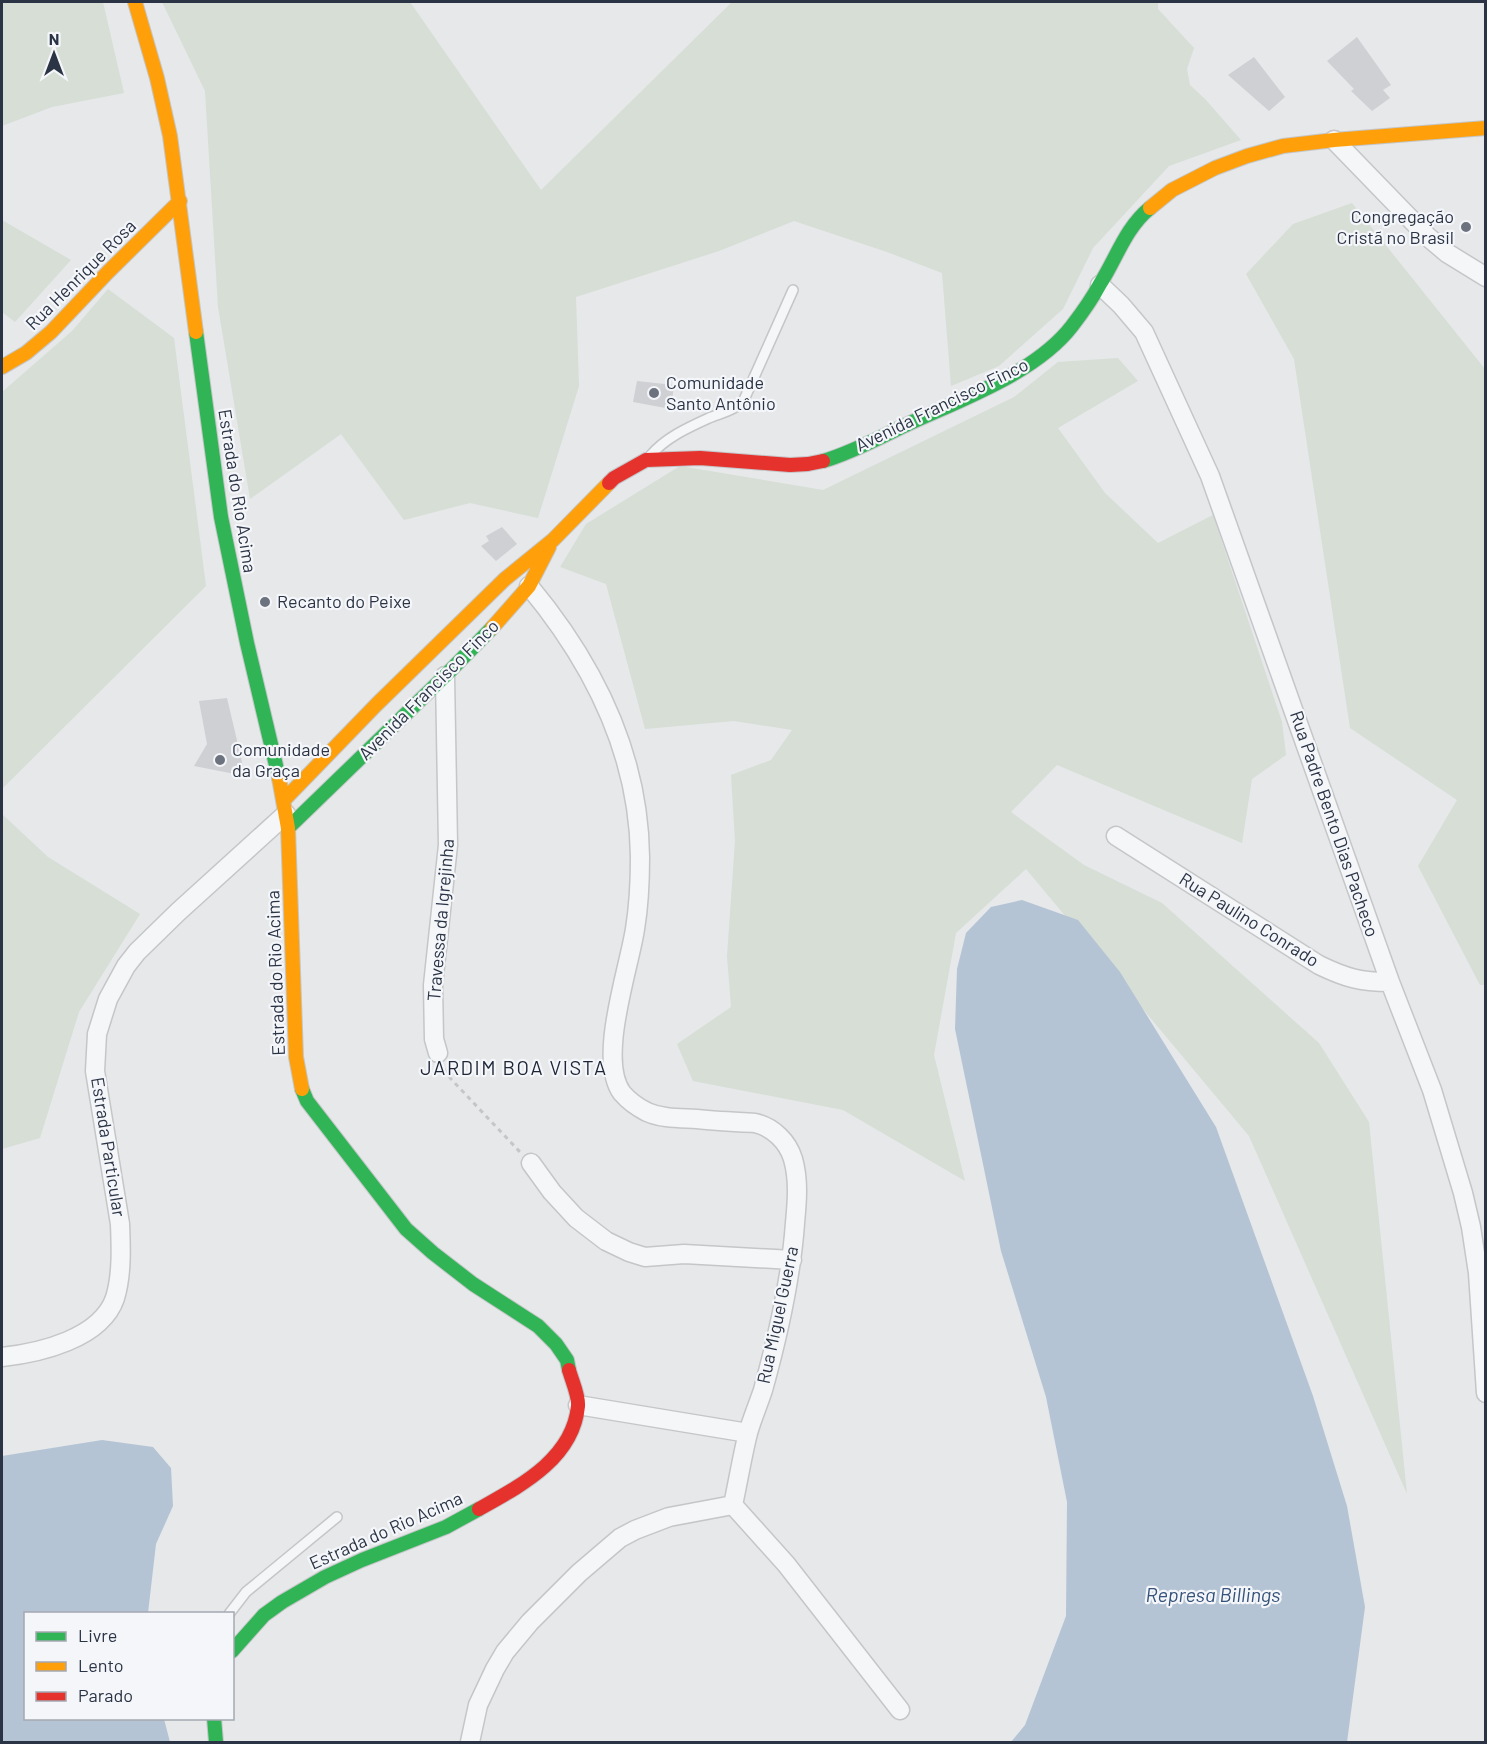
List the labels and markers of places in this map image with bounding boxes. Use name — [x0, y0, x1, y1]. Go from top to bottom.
place label: Congregação Cristã no Brasil — [1337, 205, 1454, 248]
marker: Congregação Cristã no Brasil — [1459, 220, 1473, 234]
place label: Comunidade Santo Antônio — [666, 371, 776, 414]
marker: Comunidade Santo Antônio — [647, 386, 661, 400]
place label: Recanto do Peixe — [277, 590, 411, 612]
marker: Recanto do Peixe — [258, 595, 272, 609]
place label: Comunidade da Graça — [232, 738, 330, 781]
marker: Comunidade da Graça — [213, 753, 227, 767]

